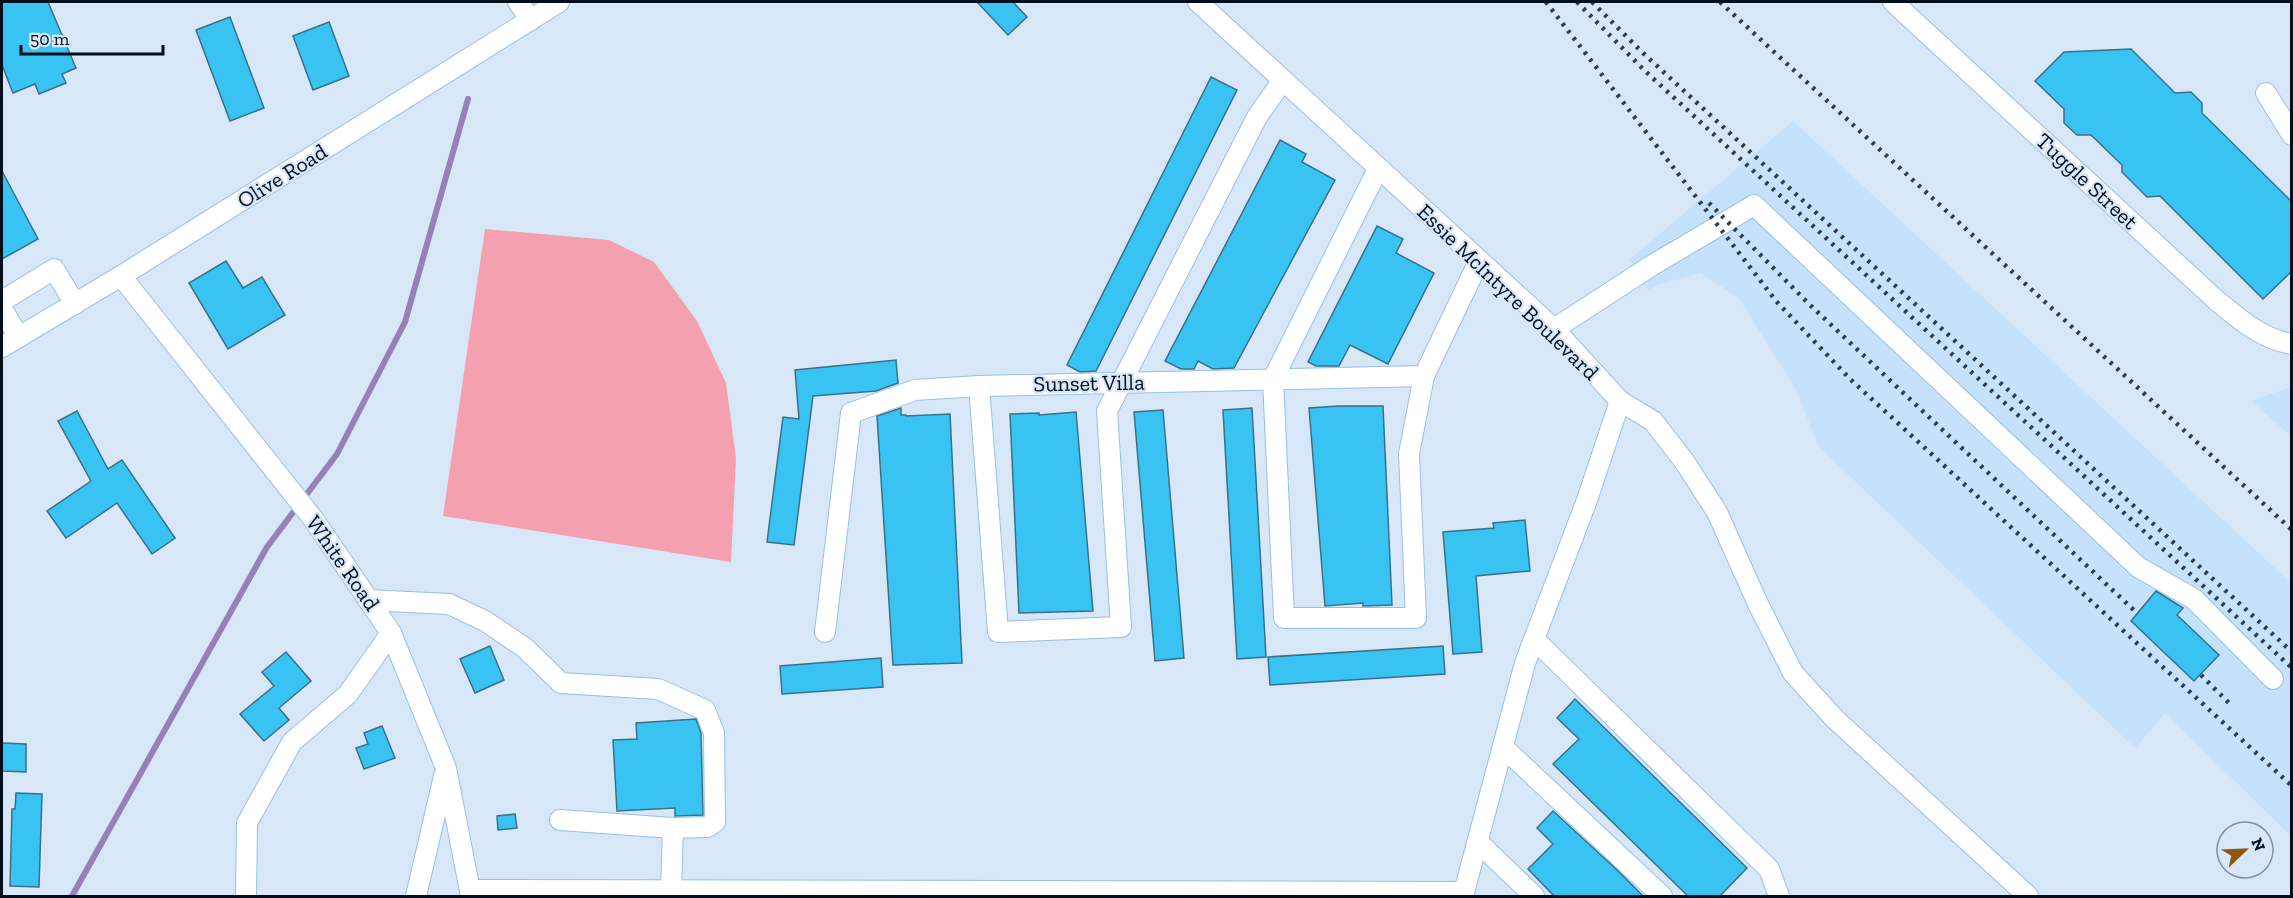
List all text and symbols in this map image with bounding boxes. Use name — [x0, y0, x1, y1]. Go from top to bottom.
scale bar — [21, 18, 164, 56]
text: 50 m — [30, 28, 70, 50]
street label: Tuggle Street — [2031, 127, 2144, 236]
street label: Olive Road — [232, 138, 332, 214]
street label: Essie McIntyre Boulevard — [1412, 198, 1604, 386]
street label: Sunset Villa — [1033, 369, 1145, 397]
street label: White Road — [300, 510, 386, 616]
north arrow — [2215, 820, 2275, 880]
text: N — [2247, 835, 2269, 854]

